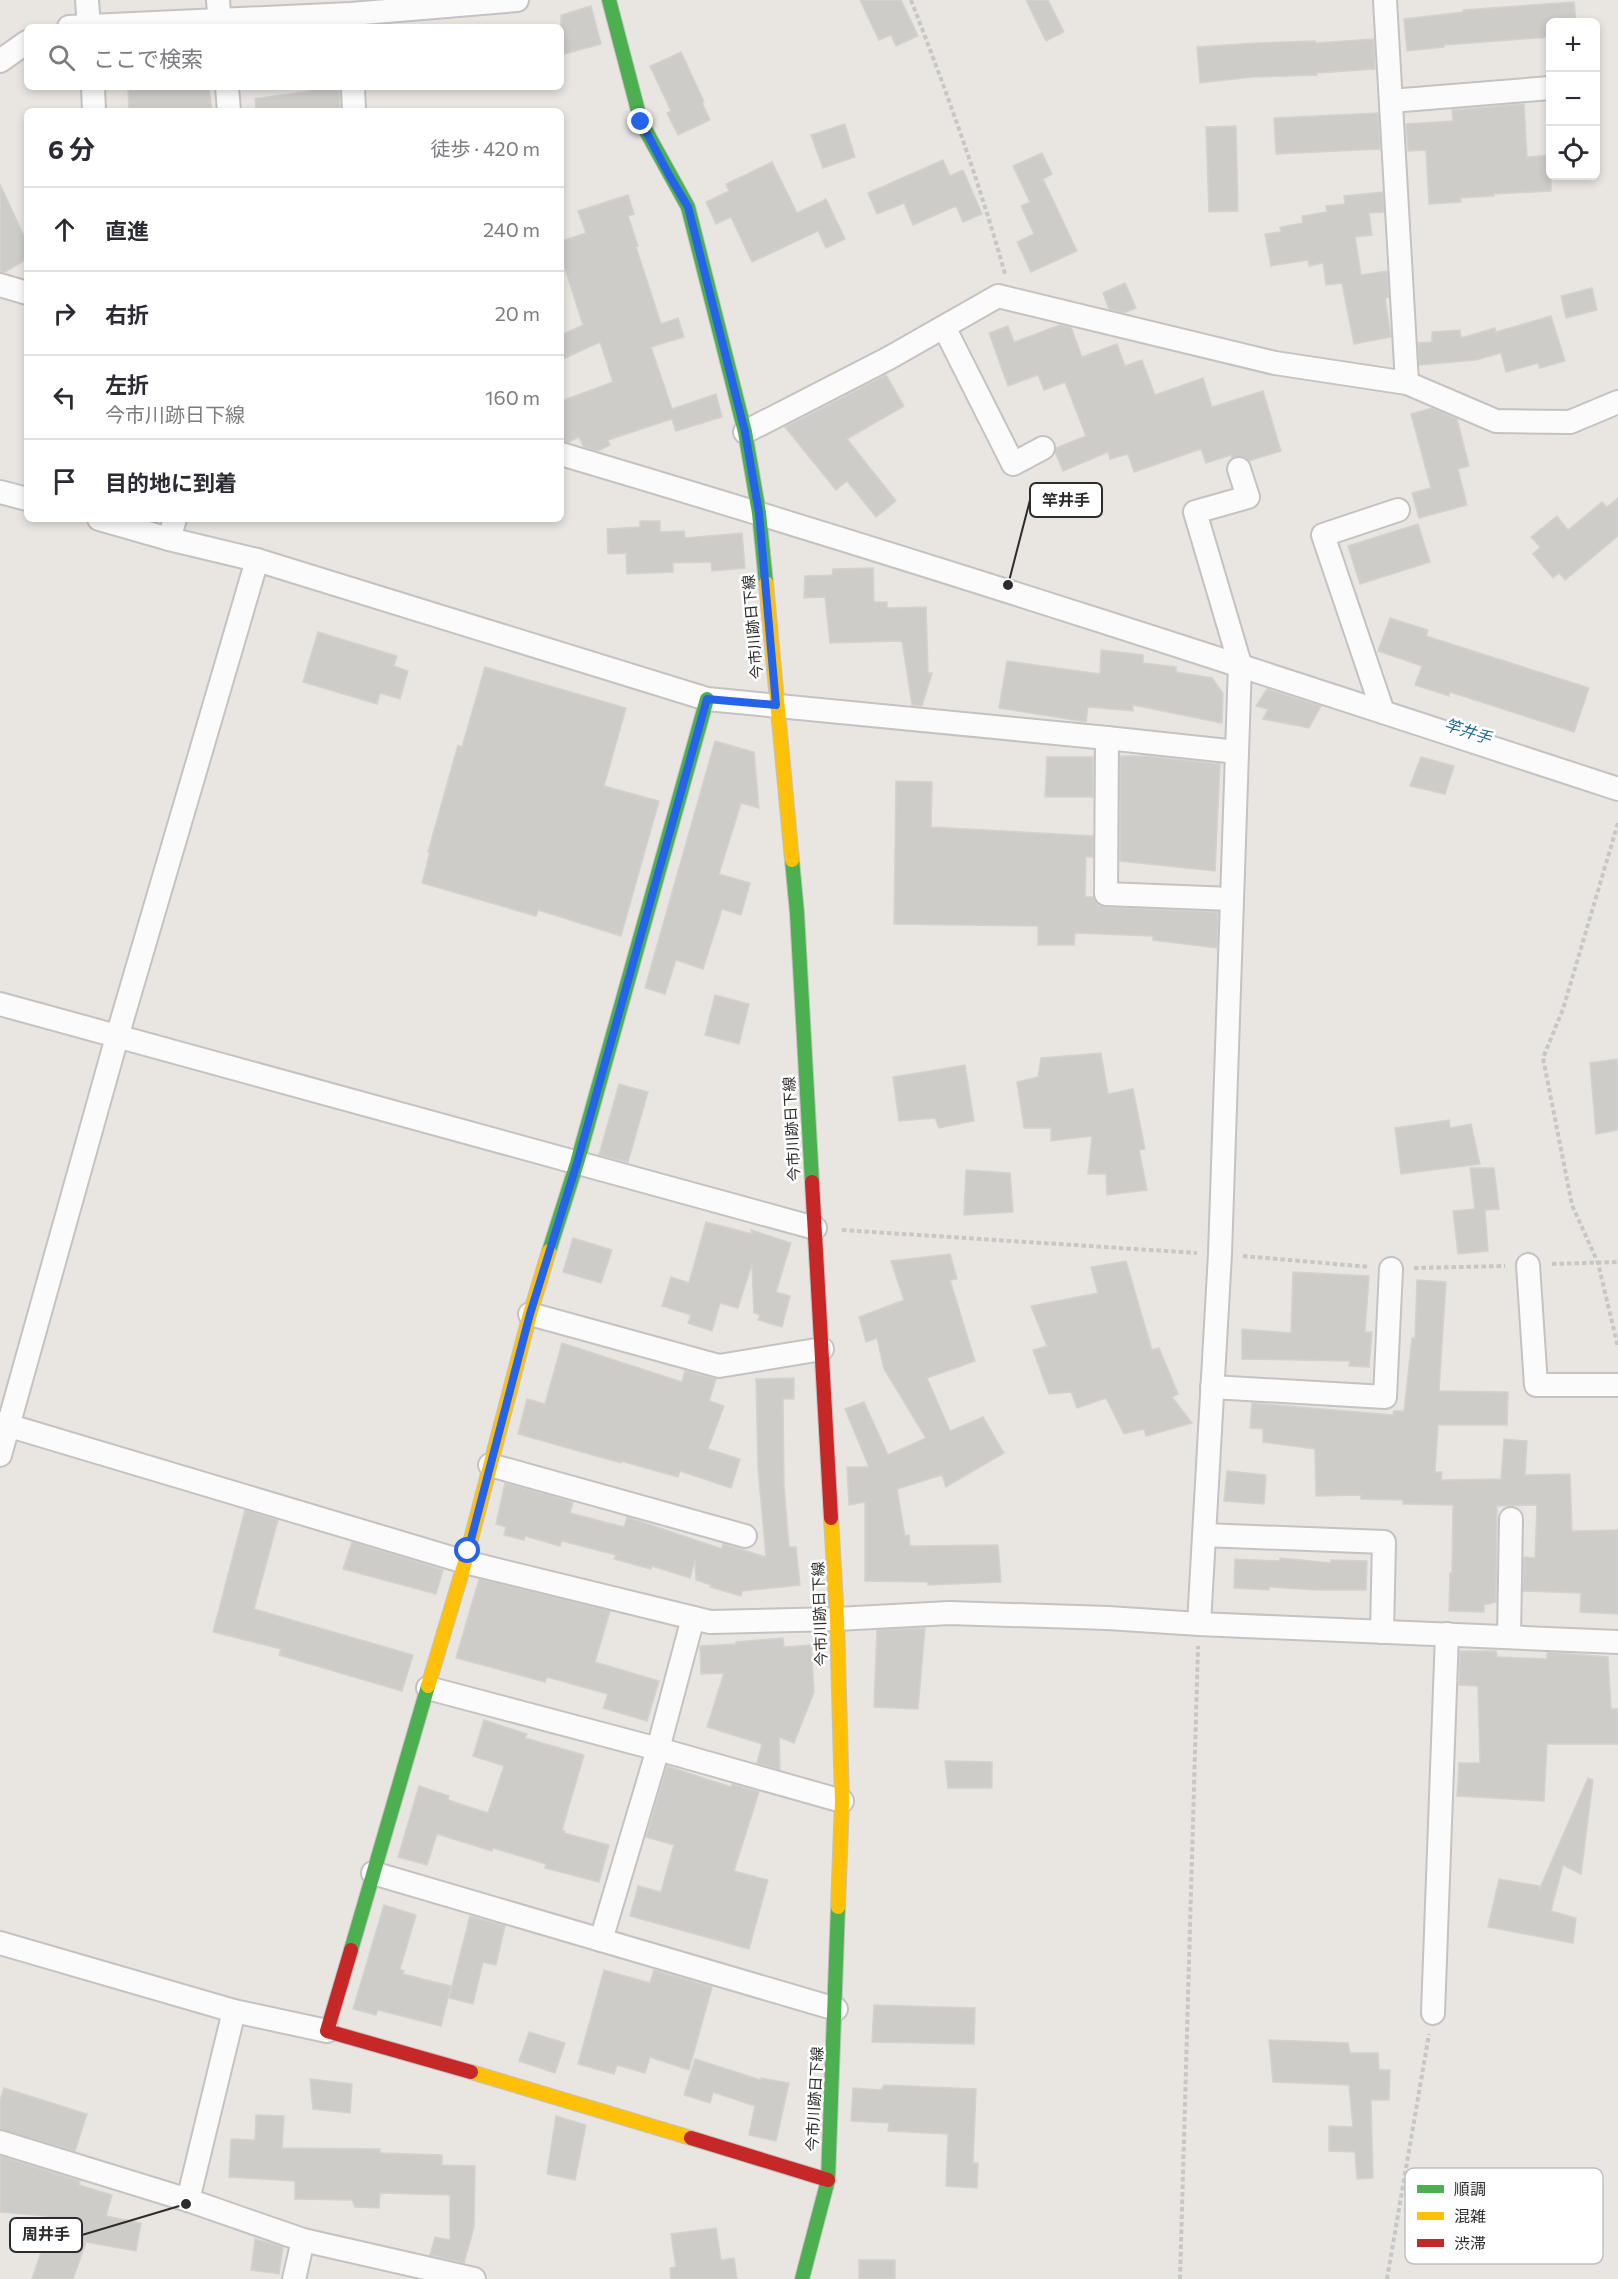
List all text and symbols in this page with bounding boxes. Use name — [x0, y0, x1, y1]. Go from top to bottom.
map controls — [1546, 18, 1600, 180]
button: + — [1546, 18, 1600, 72]
search box — [24, 24, 564, 90]
icon: search — [45, 41, 78, 74]
text: ここで検索 — [93, 45, 203, 72]
button: − — [1546, 72, 1600, 126]
route end — [627, 108, 653, 134]
button: locate — [1546, 126, 1600, 180]
text: 6 分 — [48, 133, 95, 164]
text: 徒歩 · 420 m — [431, 136, 540, 160]
icon: ahead — [48, 213, 81, 246]
text: 直進 — [105, 217, 149, 244]
text: 240 m — [483, 217, 540, 241]
icon: right — [48, 297, 81, 330]
text: 右折 — [105, 301, 149, 328]
text: 20 m — [495, 301, 540, 325]
text: 左折 — [105, 371, 149, 398]
icon: left — [48, 381, 81, 414]
text: 160 m — [485, 385, 540, 409]
text: 今市川跡日下線 — [105, 402, 245, 426]
icon: arrive — [48, 465, 81, 498]
text: 目的地に到着 — [105, 469, 237, 496]
callout: 竿井手 — [1030, 483, 1102, 517]
text: 竿井手 — [1042, 490, 1090, 509]
street label: 今市川跡日下線 — [738, 574, 766, 680]
water label: 竿井手 — [1442, 714, 1495, 747]
street label: 今市川跡日下線 — [779, 1076, 803, 1182]
route start — [454, 1537, 480, 1563]
street label: 今市川跡日下線 — [808, 1561, 830, 1667]
street label: 今市川跡日下線 — [802, 2046, 826, 2152]
legend — [1405, 2168, 1603, 2264]
text: 順調 — [1454, 2179, 1486, 2198]
text: 混雑 — [1454, 2206, 1486, 2225]
callout: 周井手 — [10, 2218, 82, 2252]
text: 周井手 — [22, 2224, 70, 2243]
text: 渋滞 — [1454, 2233, 1486, 2252]

